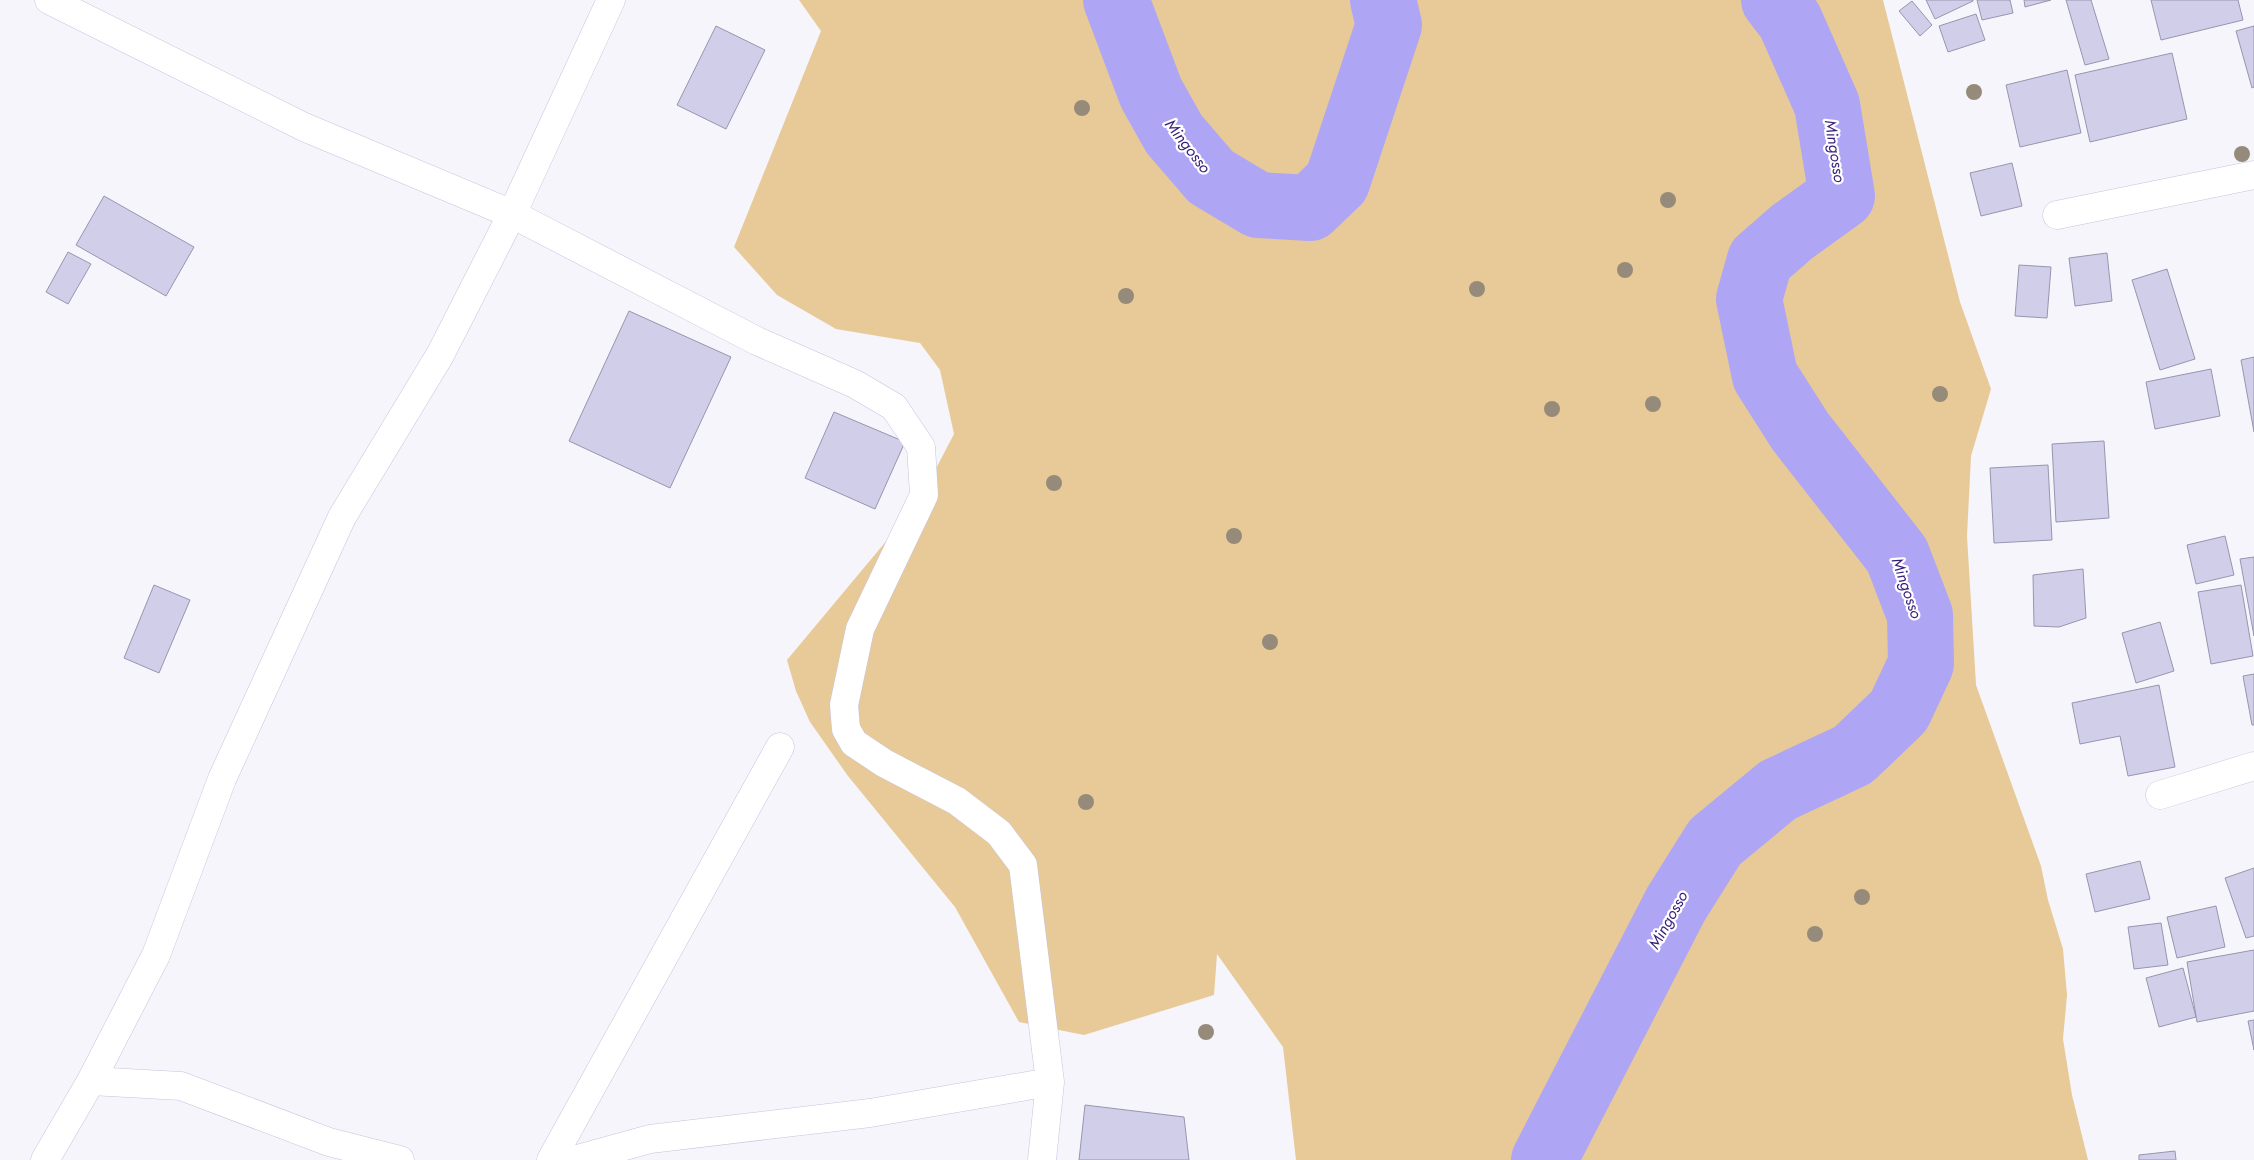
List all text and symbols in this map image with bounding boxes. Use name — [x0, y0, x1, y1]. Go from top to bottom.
water label: Mingosso — [1160, 114, 1217, 178]
water label: Mingosso — [1819, 118, 1851, 184]
water label: Mingosso — [1886, 554, 1928, 622]
water label: Mingosso — [1643, 886, 1694, 953]

